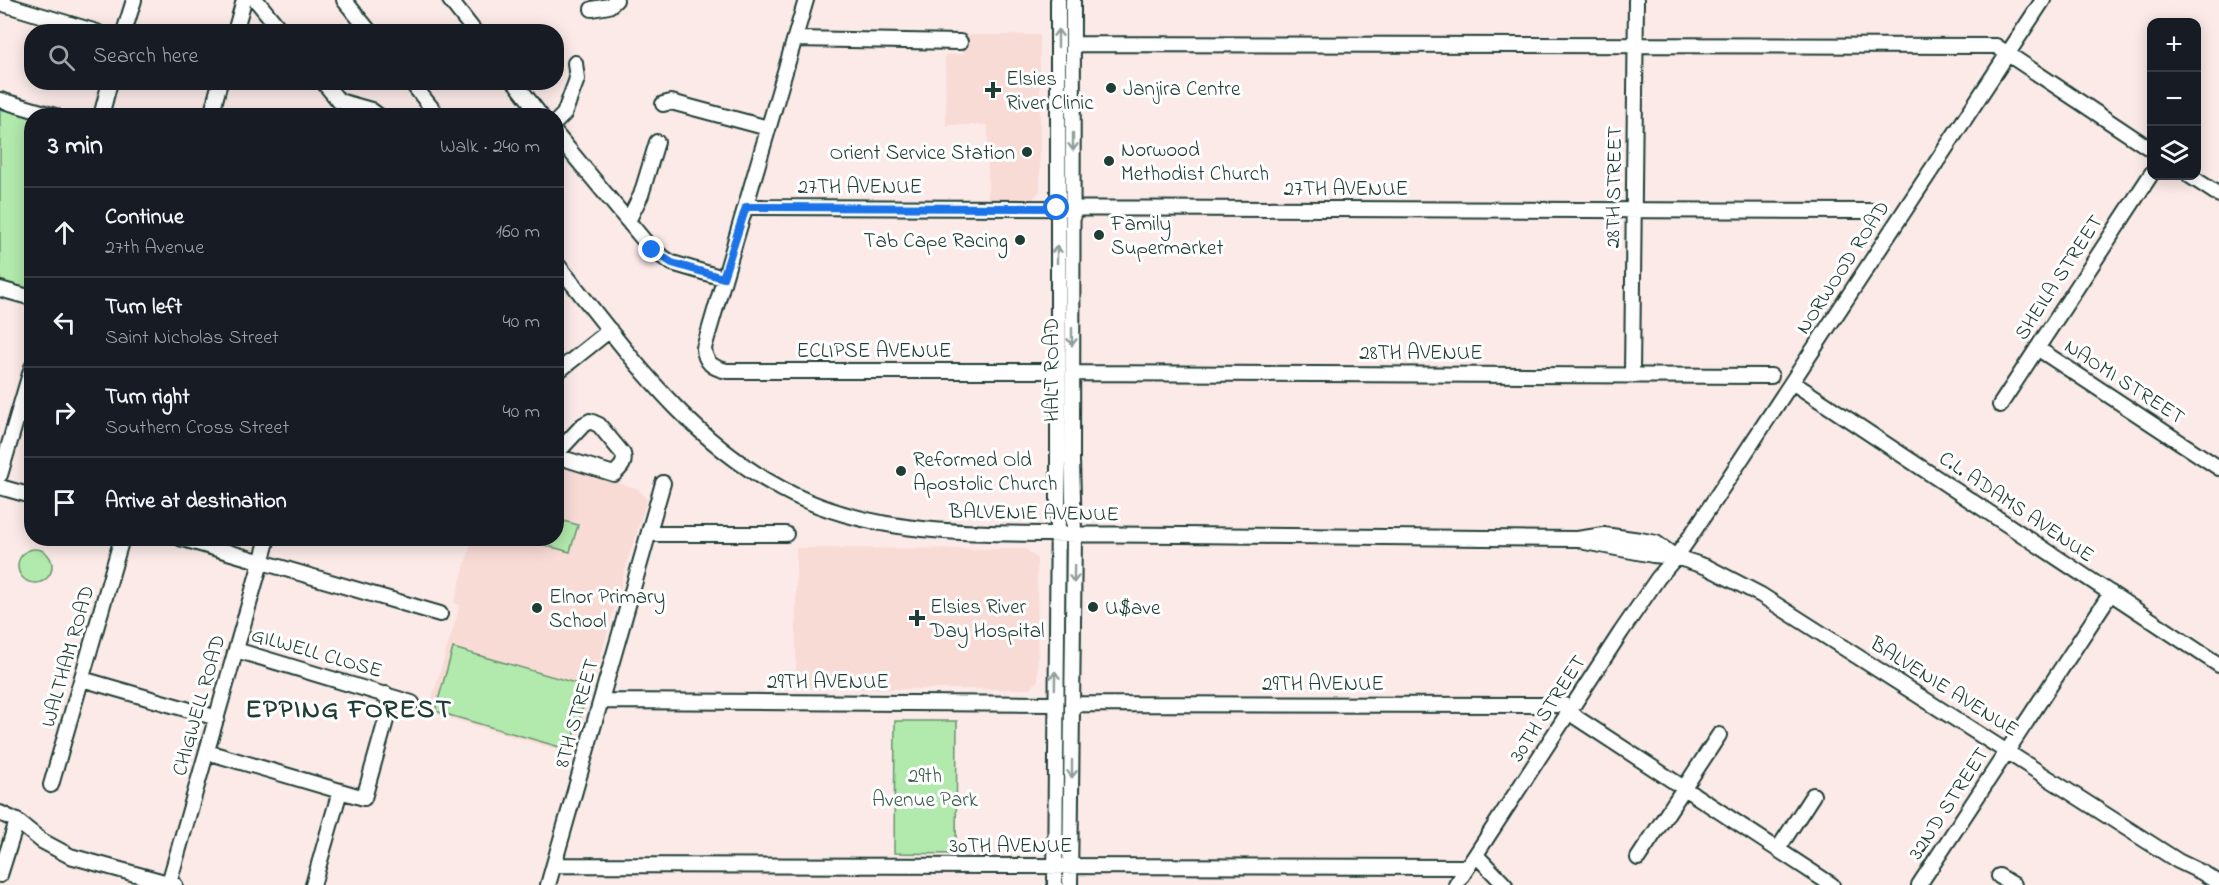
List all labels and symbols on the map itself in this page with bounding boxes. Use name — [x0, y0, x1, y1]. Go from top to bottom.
one-way arrow — [1052, 28, 1064, 48]
place label: Elsies River Clinic — [1006, 65, 1094, 119]
place label: Janjira Centre — [1123, 75, 1241, 105]
marker: Elsies River Clinic — [984, 81, 1002, 99]
marker: Janjira Centre — [1104, 81, 1118, 95]
street label: 28TH STREET — [1599, 126, 1631, 248]
one-way arrow — [1067, 132, 1079, 152]
place label: Norwood Methodist Church — [1121, 136, 1269, 190]
place label: Orient Service Station — [830, 139, 1015, 169]
marker: Orient Service Station — [1020, 145, 1034, 159]
marker: Norwood Methodist Church — [1102, 154, 1116, 168]
street label: 27TH AVENUE — [798, 173, 922, 203]
street label: 27TH AVENUE — [1284, 175, 1408, 205]
route start — [1043, 194, 1069, 220]
street label: NORWOOD ROAD — [1789, 195, 1898, 341]
place label: Family Supermarket — [1110, 210, 1224, 264]
street label: SHEILA STREET — [2008, 210, 2111, 347]
place label: Tab Cape Racing — [863, 227, 1008, 259]
marker: Family Supermarket — [1092, 228, 1106, 242]
marker: Tab Cape Racing — [1013, 233, 1027, 247]
route end — [638, 236, 664, 262]
one-way arrow — [1051, 244, 1063, 264]
street label: HALT ROAD — [1038, 318, 1068, 422]
one-way arrow — [1066, 327, 1078, 347]
street label: NAOMI STREET — [2058, 332, 2190, 433]
street label: ECLIPSE AVENUE — [796, 337, 952, 367]
street label: 28TH AVENUE — [1359, 339, 1483, 369]
street label: C.L. ADAMS AVENUE — [1932, 444, 2100, 571]
place label: Reformed Old Apostolic Church — [913, 446, 1057, 500]
marker: Reformed Old Apostolic Church — [894, 464, 908, 478]
street label: BALVENIE AVENUE — [948, 497, 1119, 530]
one-way arrow — [1068, 564, 1080, 584]
street label: WALTHAM ROAD — [34, 582, 103, 731]
place label: Elnor Primary School — [549, 583, 665, 637]
place label: Elsies River Day Hospital — [929, 593, 1045, 649]
place label: U$ave — [1105, 594, 1161, 624]
marker: U$ave — [1086, 600, 1100, 614]
marker: Elnor Primary School — [530, 601, 544, 615]
marker: Elsies River Day Hospital — [908, 609, 926, 627]
street label: GILWELL CLOSE — [247, 621, 385, 687]
street label: BALVENIE AVENUE — [1863, 629, 2024, 746]
street label: CHIGWELL ROAD — [165, 631, 234, 780]
street label: 30TH STREET — [1503, 650, 1594, 768]
street label: 8TH STREET — [548, 656, 608, 772]
street label: 29TH AVENUE — [767, 668, 889, 698]
one-way arrow — [1050, 670, 1061, 690]
street label: 29TH AVENUE — [1262, 670, 1384, 700]
district label: EPPING FOREST — [245, 691, 453, 730]
street label: 32ND STREET — [1902, 742, 1997, 866]
one-way arrow — [1066, 759, 1077, 779]
park label: 29th Avenue Park — [872, 762, 979, 816]
street label: 30TH AVENUE — [950, 832, 1072, 862]

